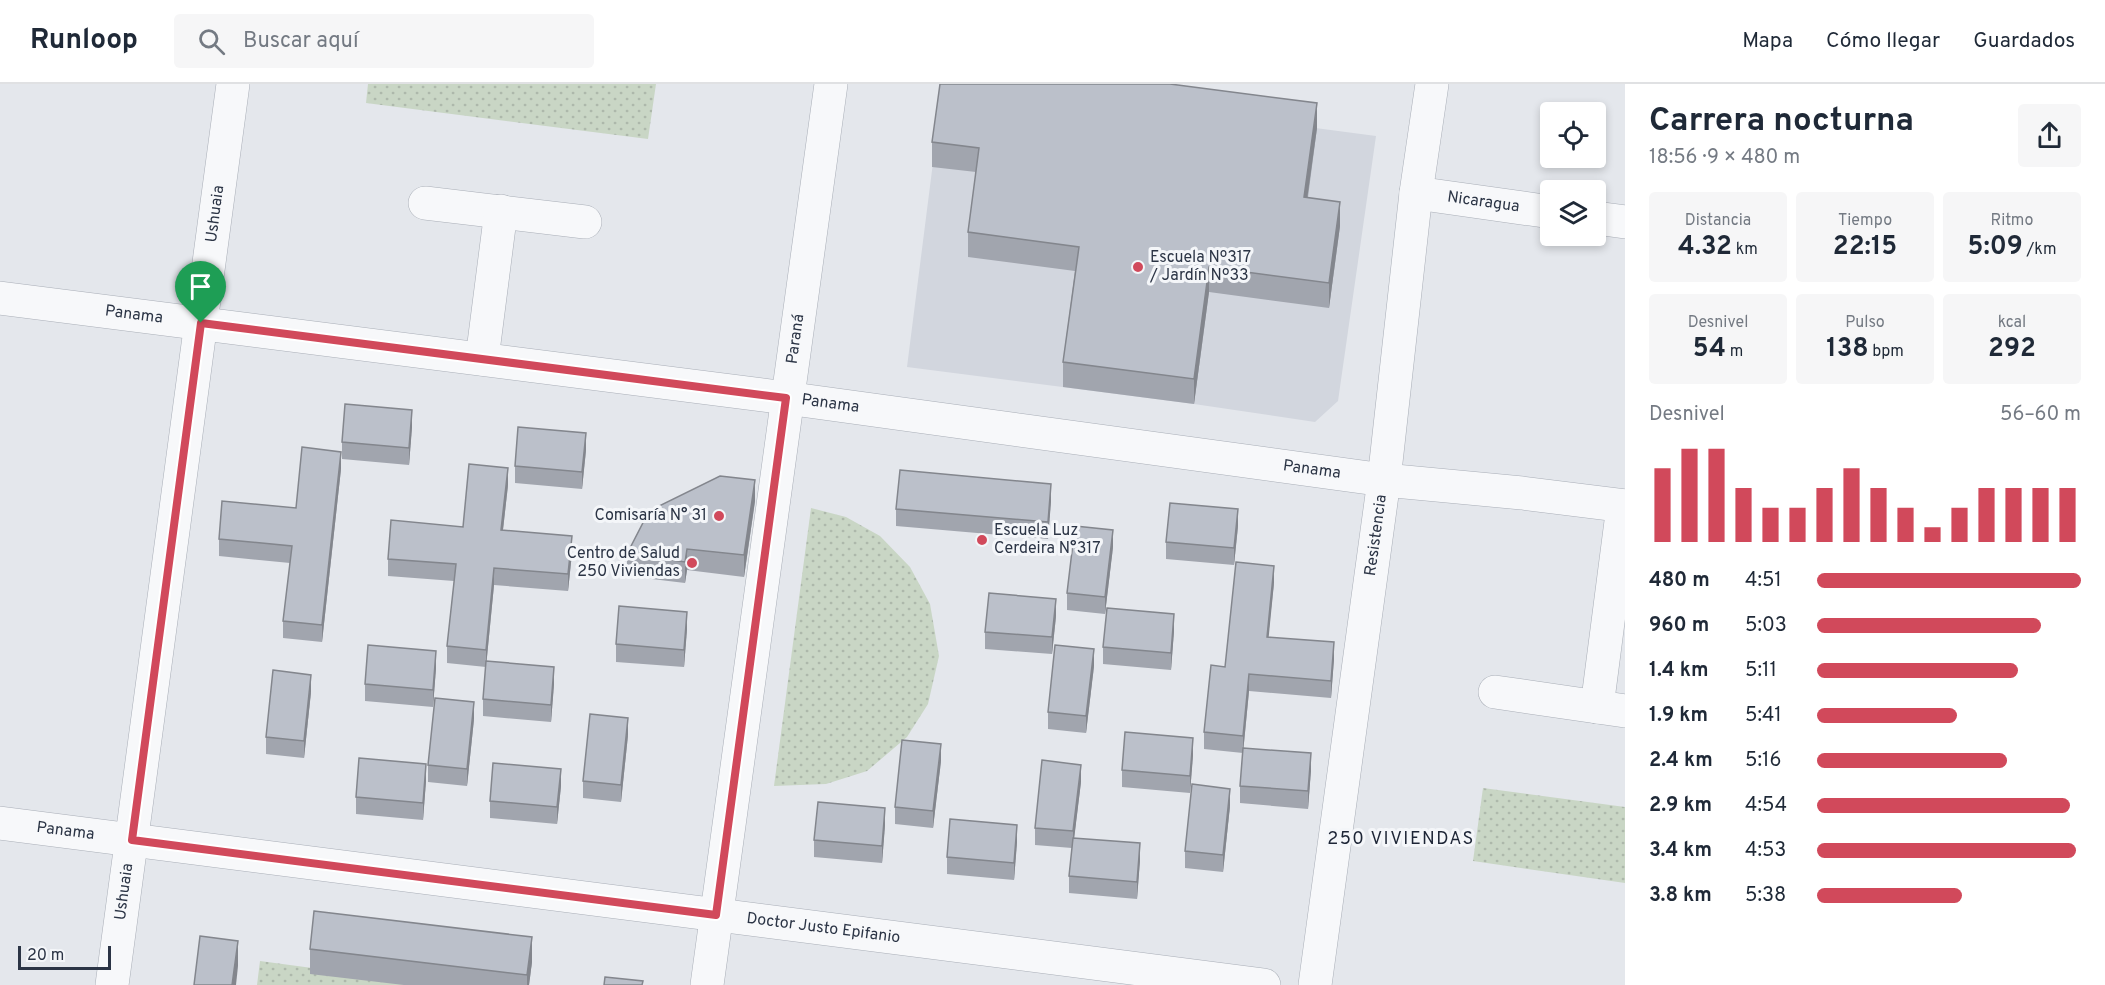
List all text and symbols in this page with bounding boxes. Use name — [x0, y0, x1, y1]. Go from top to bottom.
search box — [174, 14, 594, 68]
text: Runloop — [30, 23, 138, 59]
icon: search — [195, 25, 228, 58]
text: Buscar aquí — [243, 28, 359, 55]
text: Mapa — [1742, 28, 1793, 55]
text: Cómo llegar — [1826, 28, 1940, 55]
text: Guardados — [1973, 28, 2075, 55]
text: Carrera nocturna — [1649, 101, 1914, 143]
map controls — [1540, 102, 1606, 246]
button: locate — [1540, 102, 1606, 168]
button: share — [2018, 104, 2081, 167]
text: 18:56 · 9 × 480 m — [1649, 145, 1800, 171]
button: layers — [1540, 180, 1606, 246]
street label: Ushuaia — [202, 184, 229, 244]
street label: Nicaragua — [1446, 187, 1521, 217]
text: Distancia — [1685, 211, 1751, 231]
text: Tiempo — [1838, 211, 1892, 231]
text: Ritmo — [1991, 211, 2033, 231]
text: 4.32 — [1678, 231, 1732, 264]
text: 22:15 — [1833, 231, 1897, 264]
text: 5:09 — [1968, 231, 2023, 264]
text: km — [1732, 240, 1758, 260]
text: /km — [2023, 240, 2056, 260]
place label: Escuela Nº317 / Jardín Nº33 — [1149, 248, 1251, 286]
marker: Escuela Nº317 / Jardín Nº33 — [1131, 260, 1145, 274]
pin — [175, 261, 226, 323]
icon: arrive — [184, 270, 217, 303]
street label: Panama — [104, 301, 164, 329]
street label: Paraná — [783, 313, 809, 365]
text: Desnivel — [1688, 313, 1748, 333]
text: Pulso — [1845, 313, 1885, 333]
text: kcal — [1998, 313, 2026, 333]
text: 54 — [1693, 333, 1726, 366]
text: 138 — [1826, 333, 1869, 366]
text: 292 — [1988, 333, 2036, 366]
text: m — [1726, 342, 1743, 362]
text: bpm — [1869, 342, 1904, 362]
street label: Panama — [800, 390, 860, 418]
text: Desnivel — [1649, 402, 1725, 428]
text: 56–60 m — [2000, 402, 2081, 428]
street label: Panama — [1282, 456, 1342, 484]
street label: Resistencia — [1361, 493, 1392, 577]
place label: Comisaría N° 31 — [594, 506, 707, 526]
marker: Comisaría N° 31 — [712, 509, 726, 523]
place label: Escuela Luz Cerdeira N°317 — [994, 521, 1101, 559]
marker: Escuela Luz Cerdeira N°317 — [975, 533, 989, 547]
place label: Centro de Salud 250 Viviendas — [567, 544, 680, 582]
marker: Centro de Salud 250 Viviendas — [685, 556, 699, 570]
text: 480 m — [1649, 568, 1710, 594]
text: 4:51 — [1745, 568, 1782, 594]
text: 960 m — [1649, 613, 1709, 639]
text: 5:03 — [1745, 613, 1787, 639]
text: 1.4 km — [1649, 658, 1709, 684]
text: 5:11 — [1745, 658, 1777, 684]
text: 1.9 km — [1649, 703, 1708, 729]
text: 5:41 — [1745, 703, 1782, 729]
text: 2.4 km — [1649, 748, 1713, 774]
text: 5:16 — [1745, 748, 1781, 774]
text: 2.9 km — [1649, 793, 1712, 819]
text: 4:54 — [1745, 793, 1787, 819]
street label: Panama — [35, 818, 96, 845]
district label: 250 VIVIENDAS — [1327, 828, 1475, 851]
text: 3.4 km — [1649, 838, 1712, 864]
text: 4:53 — [1745, 838, 1786, 864]
street label: Ushuaia — [111, 862, 138, 922]
text: 3.8 km — [1649, 883, 1712, 909]
text: 5:38 — [1745, 883, 1786, 909]
street label: Doctor Justo Epifanio — [745, 909, 901, 948]
scale bar — [18, 943, 111, 970]
text: 20 m — [27, 946, 64, 966]

